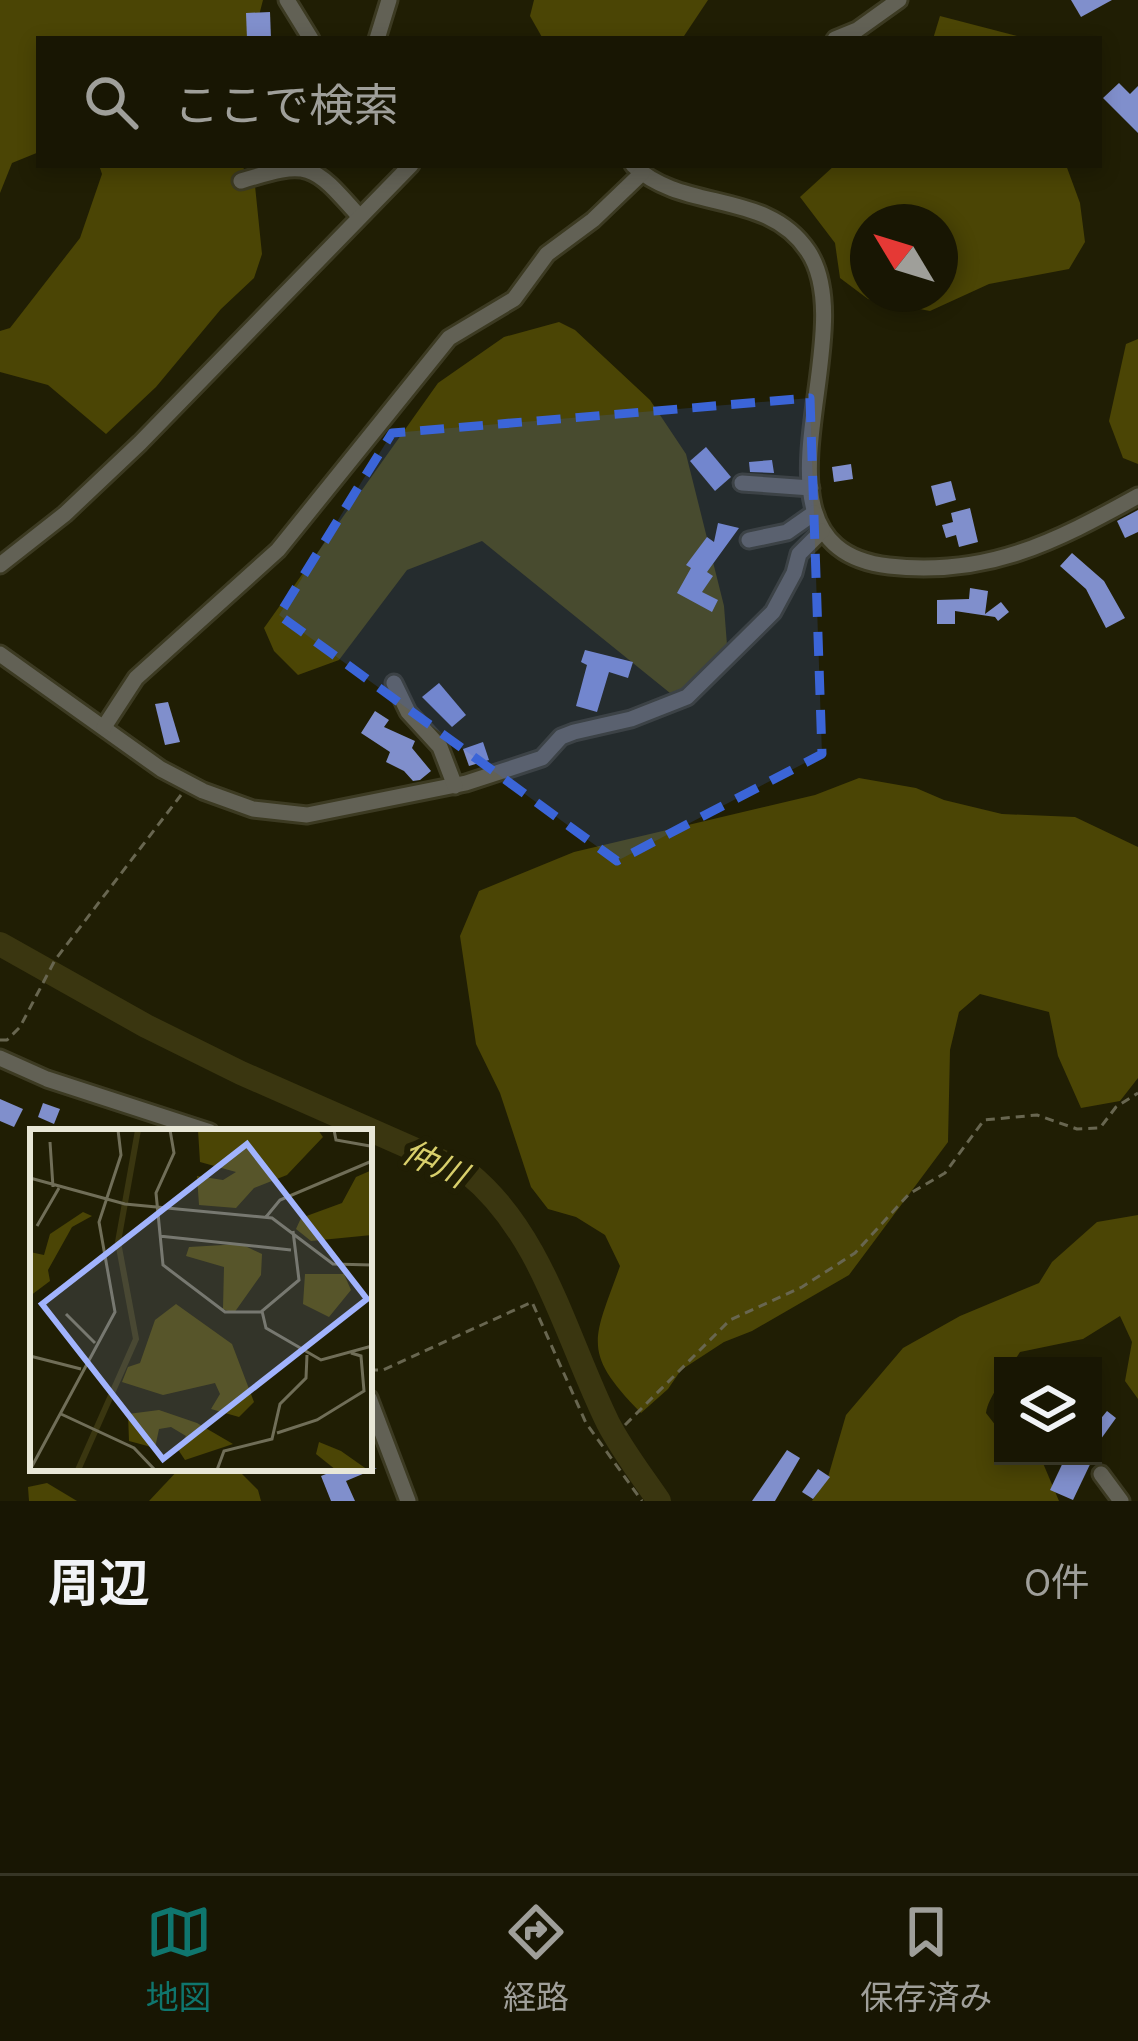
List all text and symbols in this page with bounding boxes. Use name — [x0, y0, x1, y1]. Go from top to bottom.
search box — [36, 36, 1102, 168]
icon: search — [78, 69, 144, 135]
text: ここで検索 — [174, 76, 399, 135]
north arrow — [850, 204, 958, 312]
inset map — [30, 1129, 372, 1471]
water label: 仲川 — [396, 1130, 477, 1198]
map controls — [994, 1357, 1102, 1465]
button: layers — [994, 1357, 1102, 1465]
text: 周辺 — [48, 1550, 150, 1617]
text: 0件 — [1024, 1557, 1090, 1608]
tab: 地図 — [146, 1899, 212, 2019]
tab: 経路 — [503, 1899, 569, 2019]
tab: 保存済み — [860, 1899, 992, 2019]

